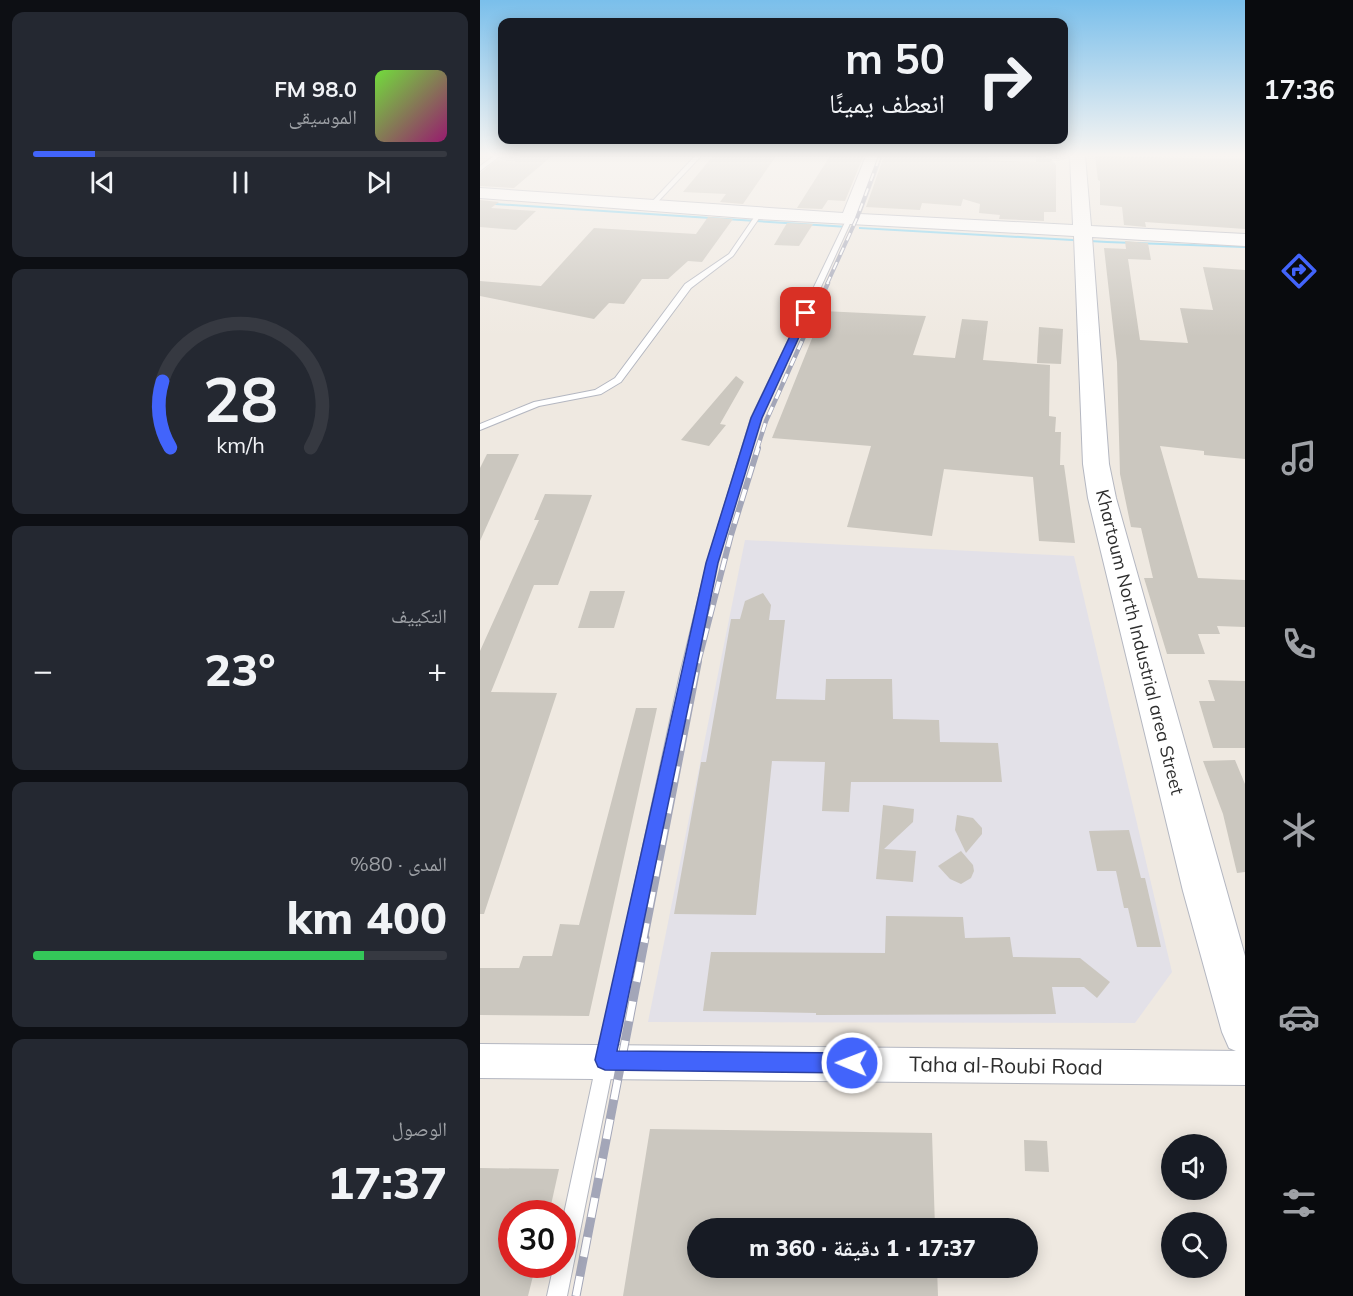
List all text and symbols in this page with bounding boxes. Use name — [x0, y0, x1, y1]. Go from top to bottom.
text: 50 m — [845, 32, 945, 85]
icon: right — [966, 42, 1044, 120]
text: 17:36 — [1263, 72, 1335, 106]
text: 98.0 FM — [274, 75, 357, 103]
text: انعطف يمينًا — [829, 86, 945, 120]
text: الموسيقى — [289, 104, 357, 129]
icon: previous — [86, 166, 119, 199]
icon: pause — [224, 166, 257, 199]
icon: next — [362, 166, 395, 199]
icon: directions — [1278, 250, 1320, 292]
pin — [780, 287, 831, 338]
icon: arrive — [789, 296, 822, 329]
text: 28 — [203, 359, 277, 438]
text: km/h — [216, 432, 264, 459]
icon: music — [1278, 437, 1320, 479]
street label: Khartoum North Industrial area Street — [1091, 487, 1189, 797]
text: التكييف — [391, 603, 447, 628]
icon: phone — [1278, 623, 1320, 665]
text: 23° — [204, 641, 276, 697]
text: − — [33, 649, 53, 690]
text: + — [427, 649, 447, 690]
icon: climate — [1278, 809, 1320, 851]
text: المدى · 80% — [350, 851, 447, 876]
text: 400 km — [286, 889, 447, 945]
icon: car — [1278, 996, 1320, 1038]
position arrow — [820, 1031, 884, 1095]
street label: Taha al-Roubi Road — [909, 1050, 1103, 1080]
text: الوصول — [392, 1116, 447, 1141]
map controls — [1161, 1134, 1227, 1278]
button: sound — [1161, 1134, 1227, 1200]
text: 17:37 — [327, 1154, 447, 1210]
icon: filters — [1278, 1182, 1320, 1224]
speed limit sign: 30 — [498, 1200, 576, 1278]
button: search — [1161, 1212, 1227, 1278]
text: 17:37 · 1 دقيقة · 360 m — [749, 1234, 976, 1262]

